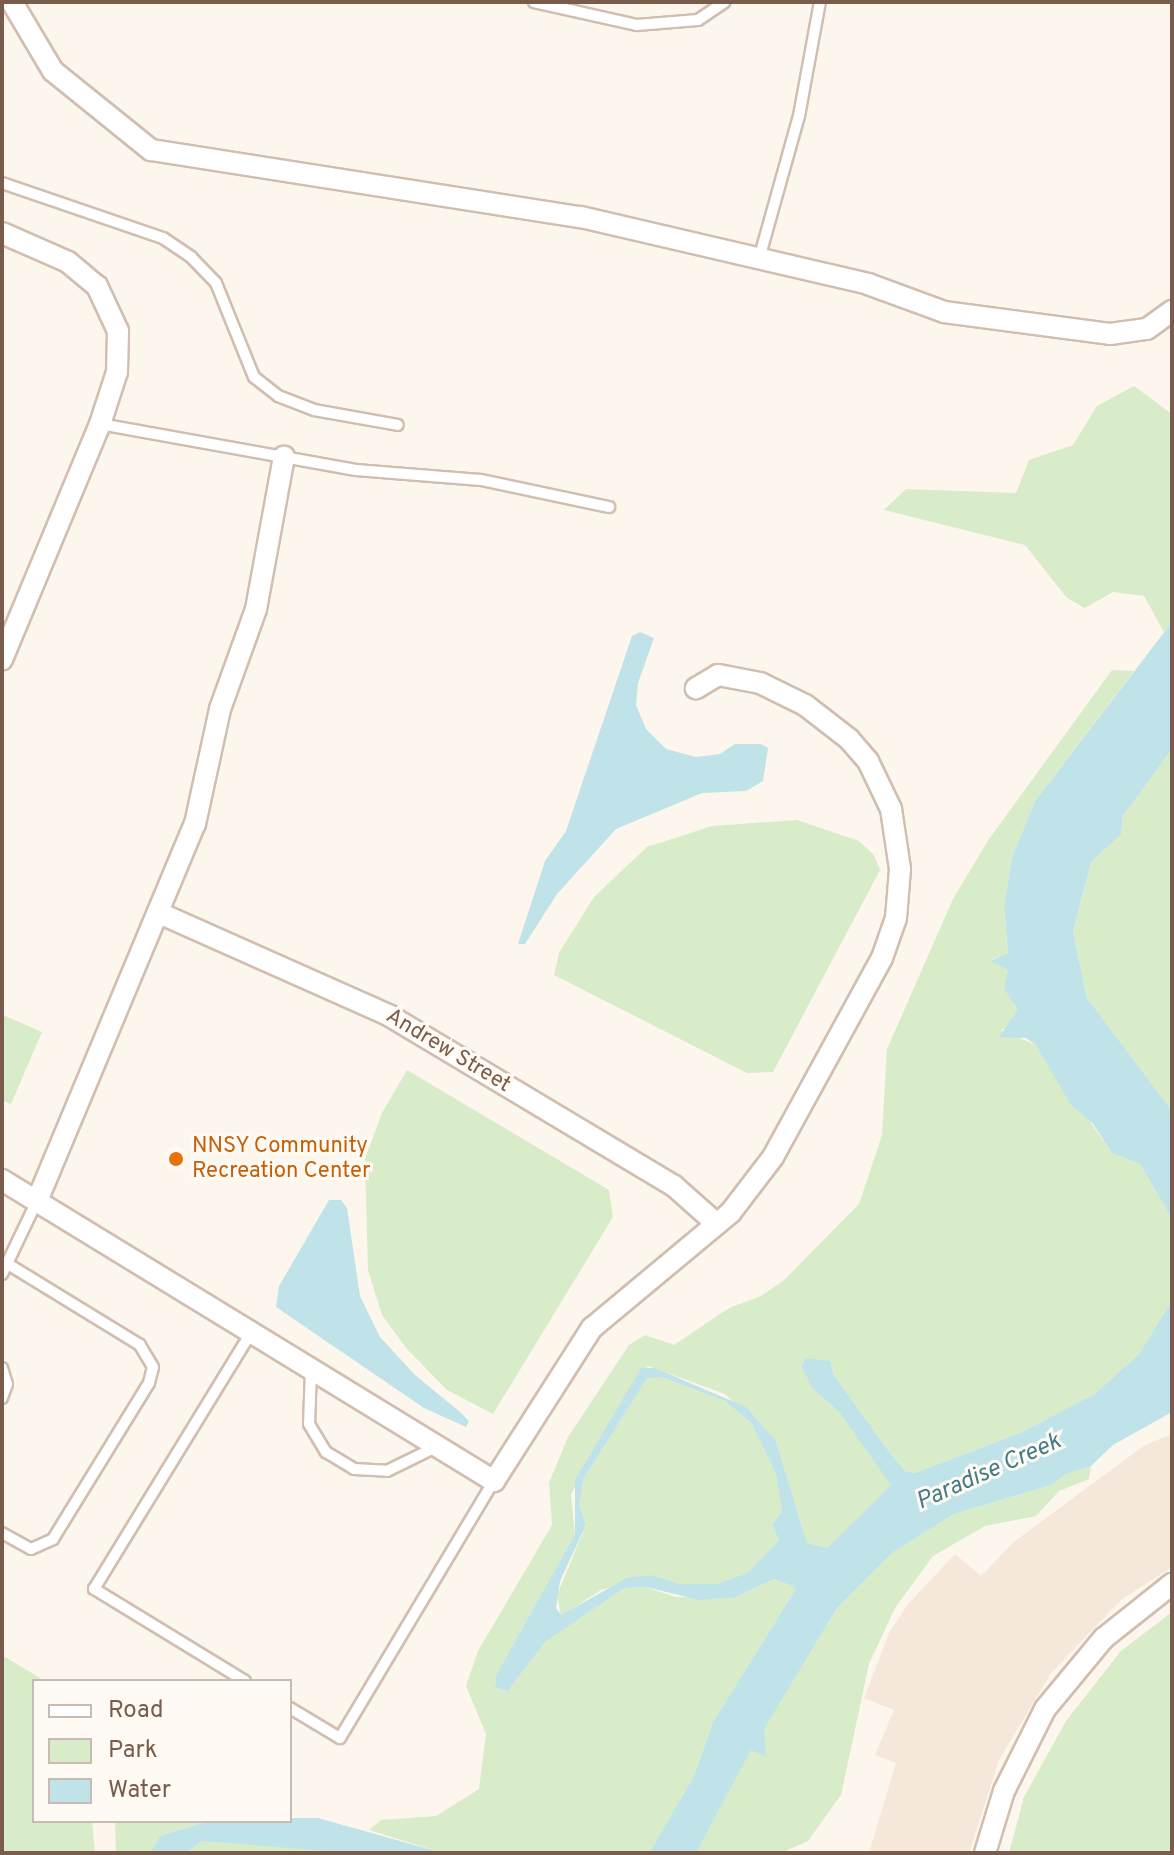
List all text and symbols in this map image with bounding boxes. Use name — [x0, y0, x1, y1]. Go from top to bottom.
street label: Andrew Street — [381, 1003, 515, 1099]
place label: NNSY Community Recreation Center — [192, 1133, 371, 1184]
marker: NNSY Community Recreation Center — [167, 1150, 185, 1168]
water label: Paradise Creek — [912, 1428, 1066, 1518]
legend — [32, 1679, 292, 1823]
text: Road — [108, 1696, 164, 1726]
text: Park — [108, 1736, 158, 1766]
text: Water — [108, 1776, 171, 1806]

